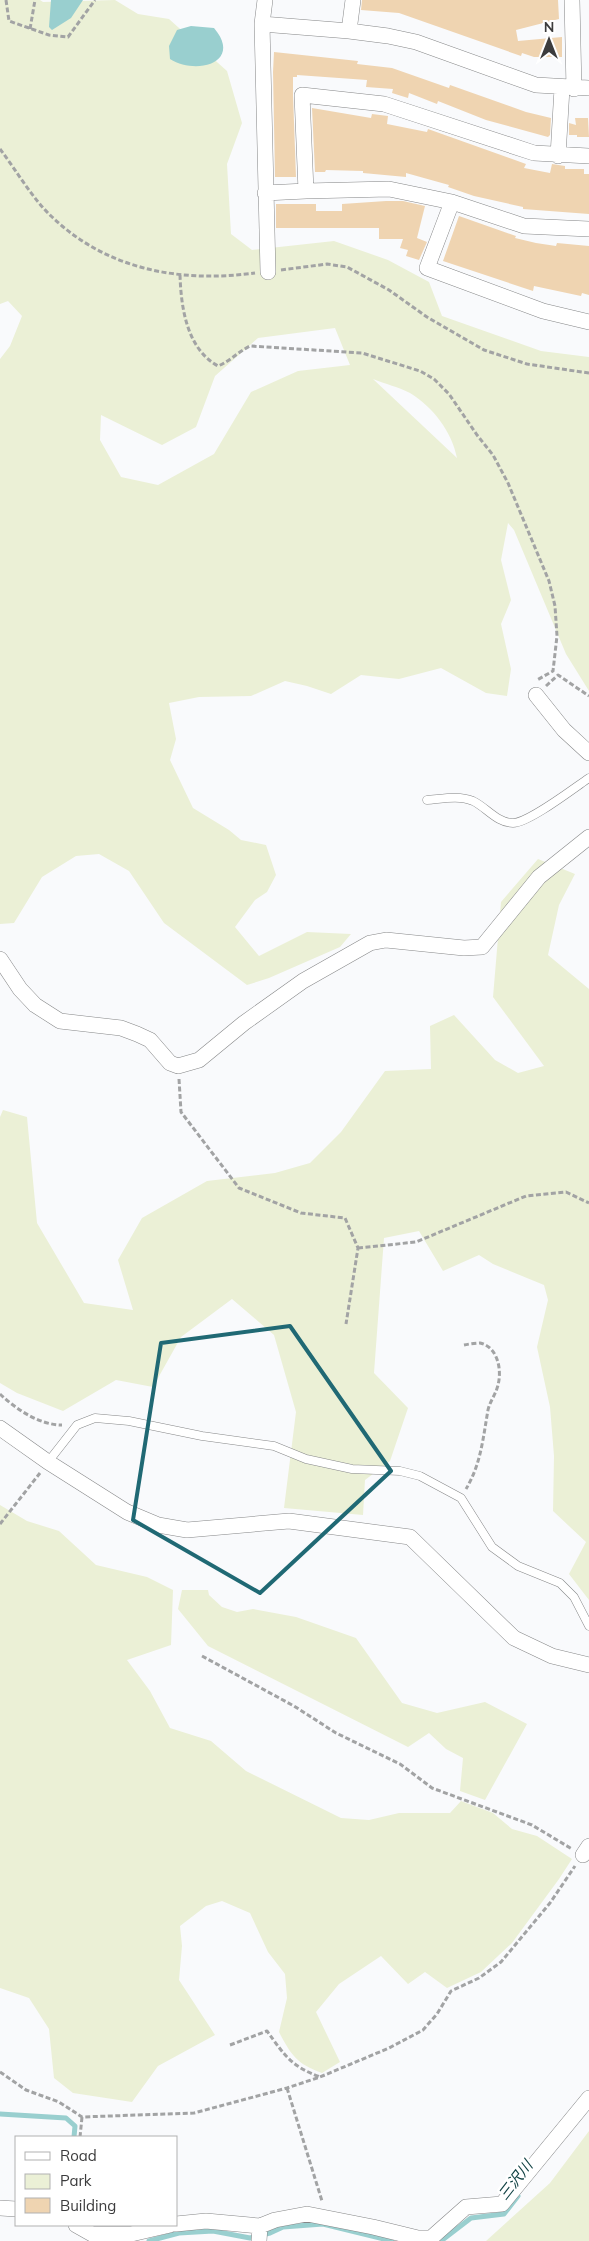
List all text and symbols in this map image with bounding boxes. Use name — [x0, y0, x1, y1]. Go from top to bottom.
north arrow — [524, 15, 574, 65]
text: N — [544, 18, 554, 36]
legend — [15, 2136, 178, 2226]
text: Road — [60, 2146, 97, 2165]
water label: 三沢川 — [494, 2155, 538, 2204]
text: Park — [60, 2171, 92, 2190]
text: Building — [60, 2196, 116, 2215]

